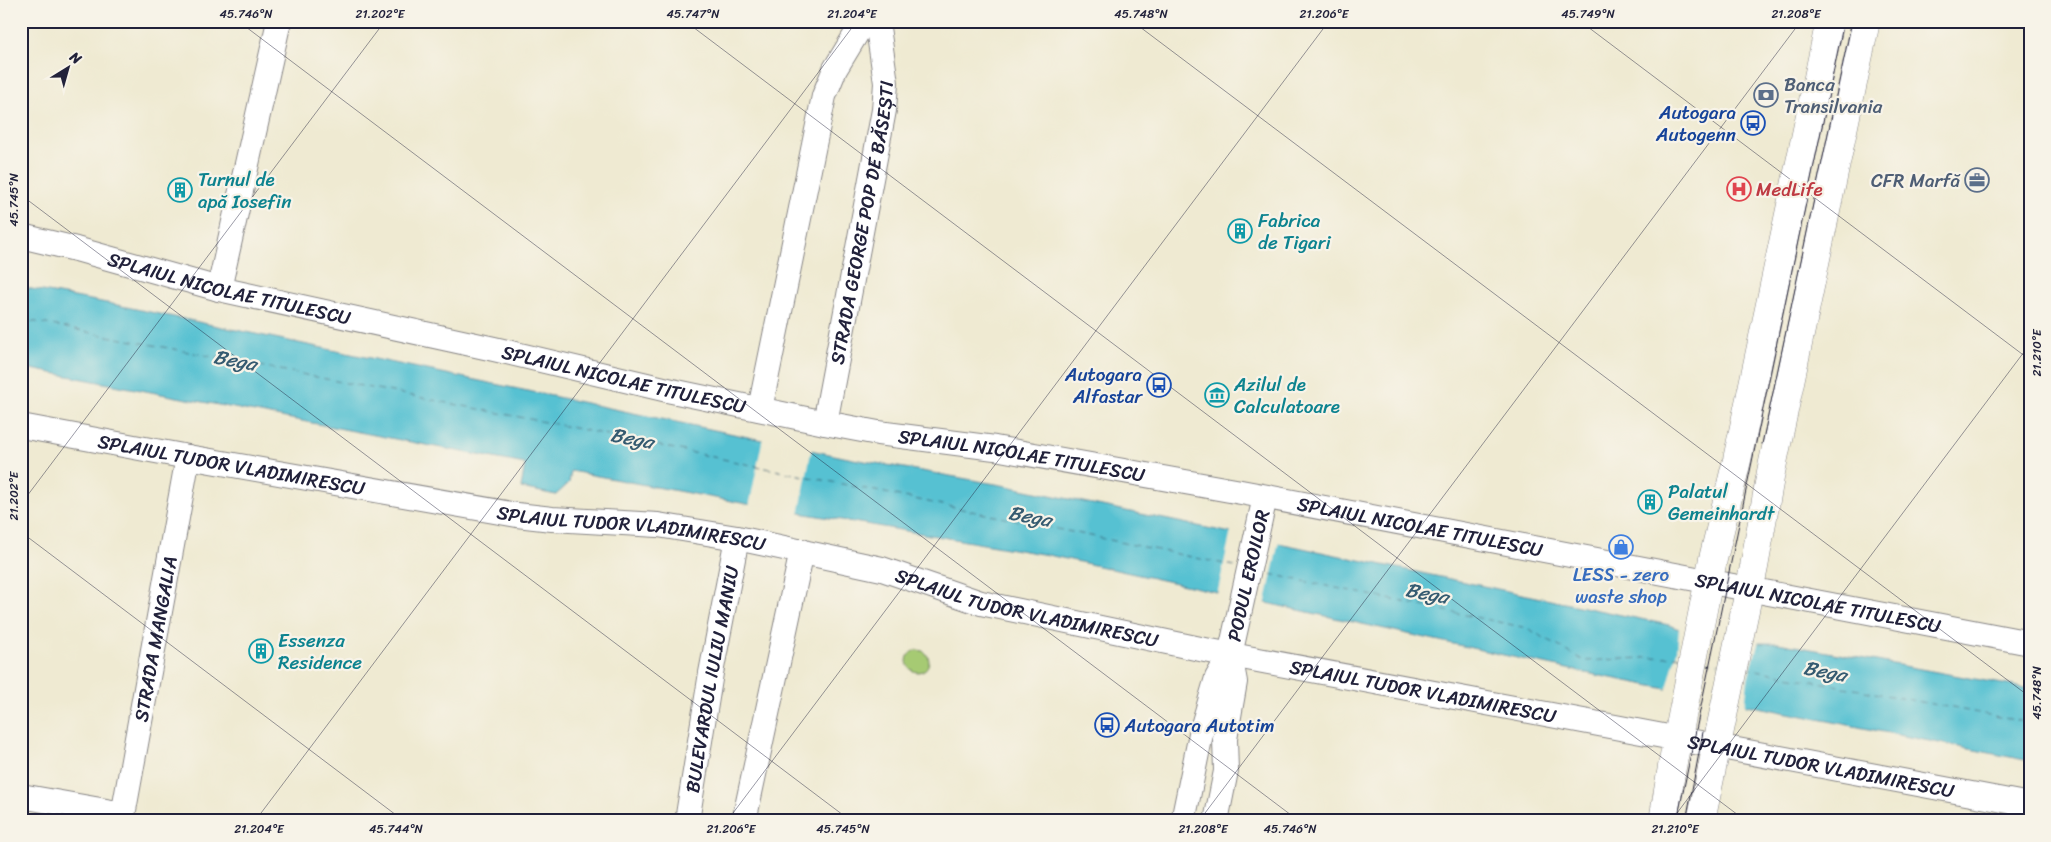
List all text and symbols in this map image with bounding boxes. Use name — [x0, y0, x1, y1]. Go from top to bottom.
text: 45.746°N — [219, 3, 273, 25]
text: 21.202°E — [356, 3, 406, 25]
text: 45.747°N — [666, 3, 720, 25]
text: 21.204°E — [827, 3, 878, 25]
text: 45.748°N — [1114, 3, 1168, 25]
text: 21.206°E — [1300, 3, 1350, 25]
text: 45.749°N — [1561, 3, 1615, 25]
text: 21.208°E — [1771, 3, 1822, 25]
north arrow — [42, 42, 92, 92]
text: N — [63, 45, 87, 71]
place label: Banca Transilvania — [1784, 68, 1883, 123]
street label: STRADA GEORGE POP DE BĂSEȘTI — [820, 79, 903, 367]
bank icon: Banca Transilvania — [1753, 82, 1779, 108]
place label: Autogara Autogenn — [1655, 96, 1736, 151]
bus stop icon: Autogara Autogenn — [1740, 110, 1766, 136]
place label: Turnul de apă Iosefin — [198, 163, 292, 218]
place label: CFR Marfă — [1871, 164, 1961, 197]
office icon: CFR Marfă — [1964, 167, 1990, 193]
text: 45.745°N — [3, 173, 25, 227]
place label: MedLife — [1756, 173, 1823, 206]
hospital icon: MedLife — [1726, 176, 1752, 202]
building icon: Turnul de apă Iosefin — [167, 177, 193, 203]
place label: Fabrica de Tigari — [1258, 204, 1331, 259]
building icon: Fabrica de Tigari — [1227, 218, 1253, 244]
street label: SPLAIUL NICOLAE TITULESCU — [104, 243, 355, 334]
text: 21.210°E — [2026, 328, 2048, 377]
street label: SPLAIUL NICOLAE TITULESCU — [499, 335, 750, 423]
water label: Bega — [210, 339, 262, 382]
place label: Autogara Alfastar — [1064, 358, 1143, 413]
place label: Azilul de Calculatoare — [1233, 368, 1340, 423]
bus stop icon: Autogara Alfastar — [1146, 372, 1172, 398]
museum icon: Azilul de Calculatoare — [1204, 382, 1230, 408]
water label: Bega — [607, 417, 659, 460]
street label: SPLAIUL NICOLAE TITULESCU — [896, 420, 1148, 492]
street label: SPLAIUL TUDOR VLADIMIRESCU — [95, 425, 368, 505]
text: 21.202°E — [3, 470, 25, 520]
place label: Palatul Gemeinhardt — [1668, 475, 1776, 530]
street label: SPLAIUL NICOLAE TITULESCU — [1294, 487, 1546, 567]
building icon: Palatul Gemeinhardt — [1637, 489, 1663, 515]
water label: Bega — [1005, 495, 1057, 538]
street label: SPLAIUL TUDOR VLADIMIRESCU — [494, 496, 769, 561]
street label: PODUL EROILOR — [1217, 507, 1279, 645]
shop icon: LESS - zero waste shop — [1608, 534, 1634, 560]
street label: STRADA MANGALIA — [124, 554, 187, 725]
place label: LESS - zero waste shop — [1573, 558, 1670, 613]
street label: SPLAIUL TUDOR VLADIMIRESCU — [891, 559, 1162, 657]
street label: BULEVARDUL IULIU MANIU — [676, 562, 748, 795]
street label: SPLAIUL NICOLAE TITULESCU — [1692, 563, 1944, 643]
water label: Bega — [1402, 572, 1454, 615]
place label: Essenza Residence — [278, 624, 362, 679]
building icon: Essenza Residence — [248, 638, 274, 664]
street label: SPLAIUL TUDOR VLADIMIRESCU — [1287, 650, 1559, 733]
water label: Bega — [1800, 650, 1852, 693]
text: 45.748°N — [2026, 666, 2048, 720]
place label: Autogara Autotim — [1123, 709, 1275, 742]
bus stop icon: Autogara Autotim — [1094, 712, 1120, 738]
street label: SPLAIUL TUDOR VLADIMIRESCU — [1685, 725, 1957, 807]
text: 21.204°E — [234, 818, 285, 840]
text: 45.744°N — [369, 818, 424, 840]
text: 21.206°E — [707, 818, 757, 840]
text: 45.745°N — [816, 818, 870, 840]
text: 21.208°E — [1178, 818, 1229, 840]
text: 45.746°N — [1263, 818, 1317, 840]
text: 21.210°E — [1651, 818, 1700, 840]

